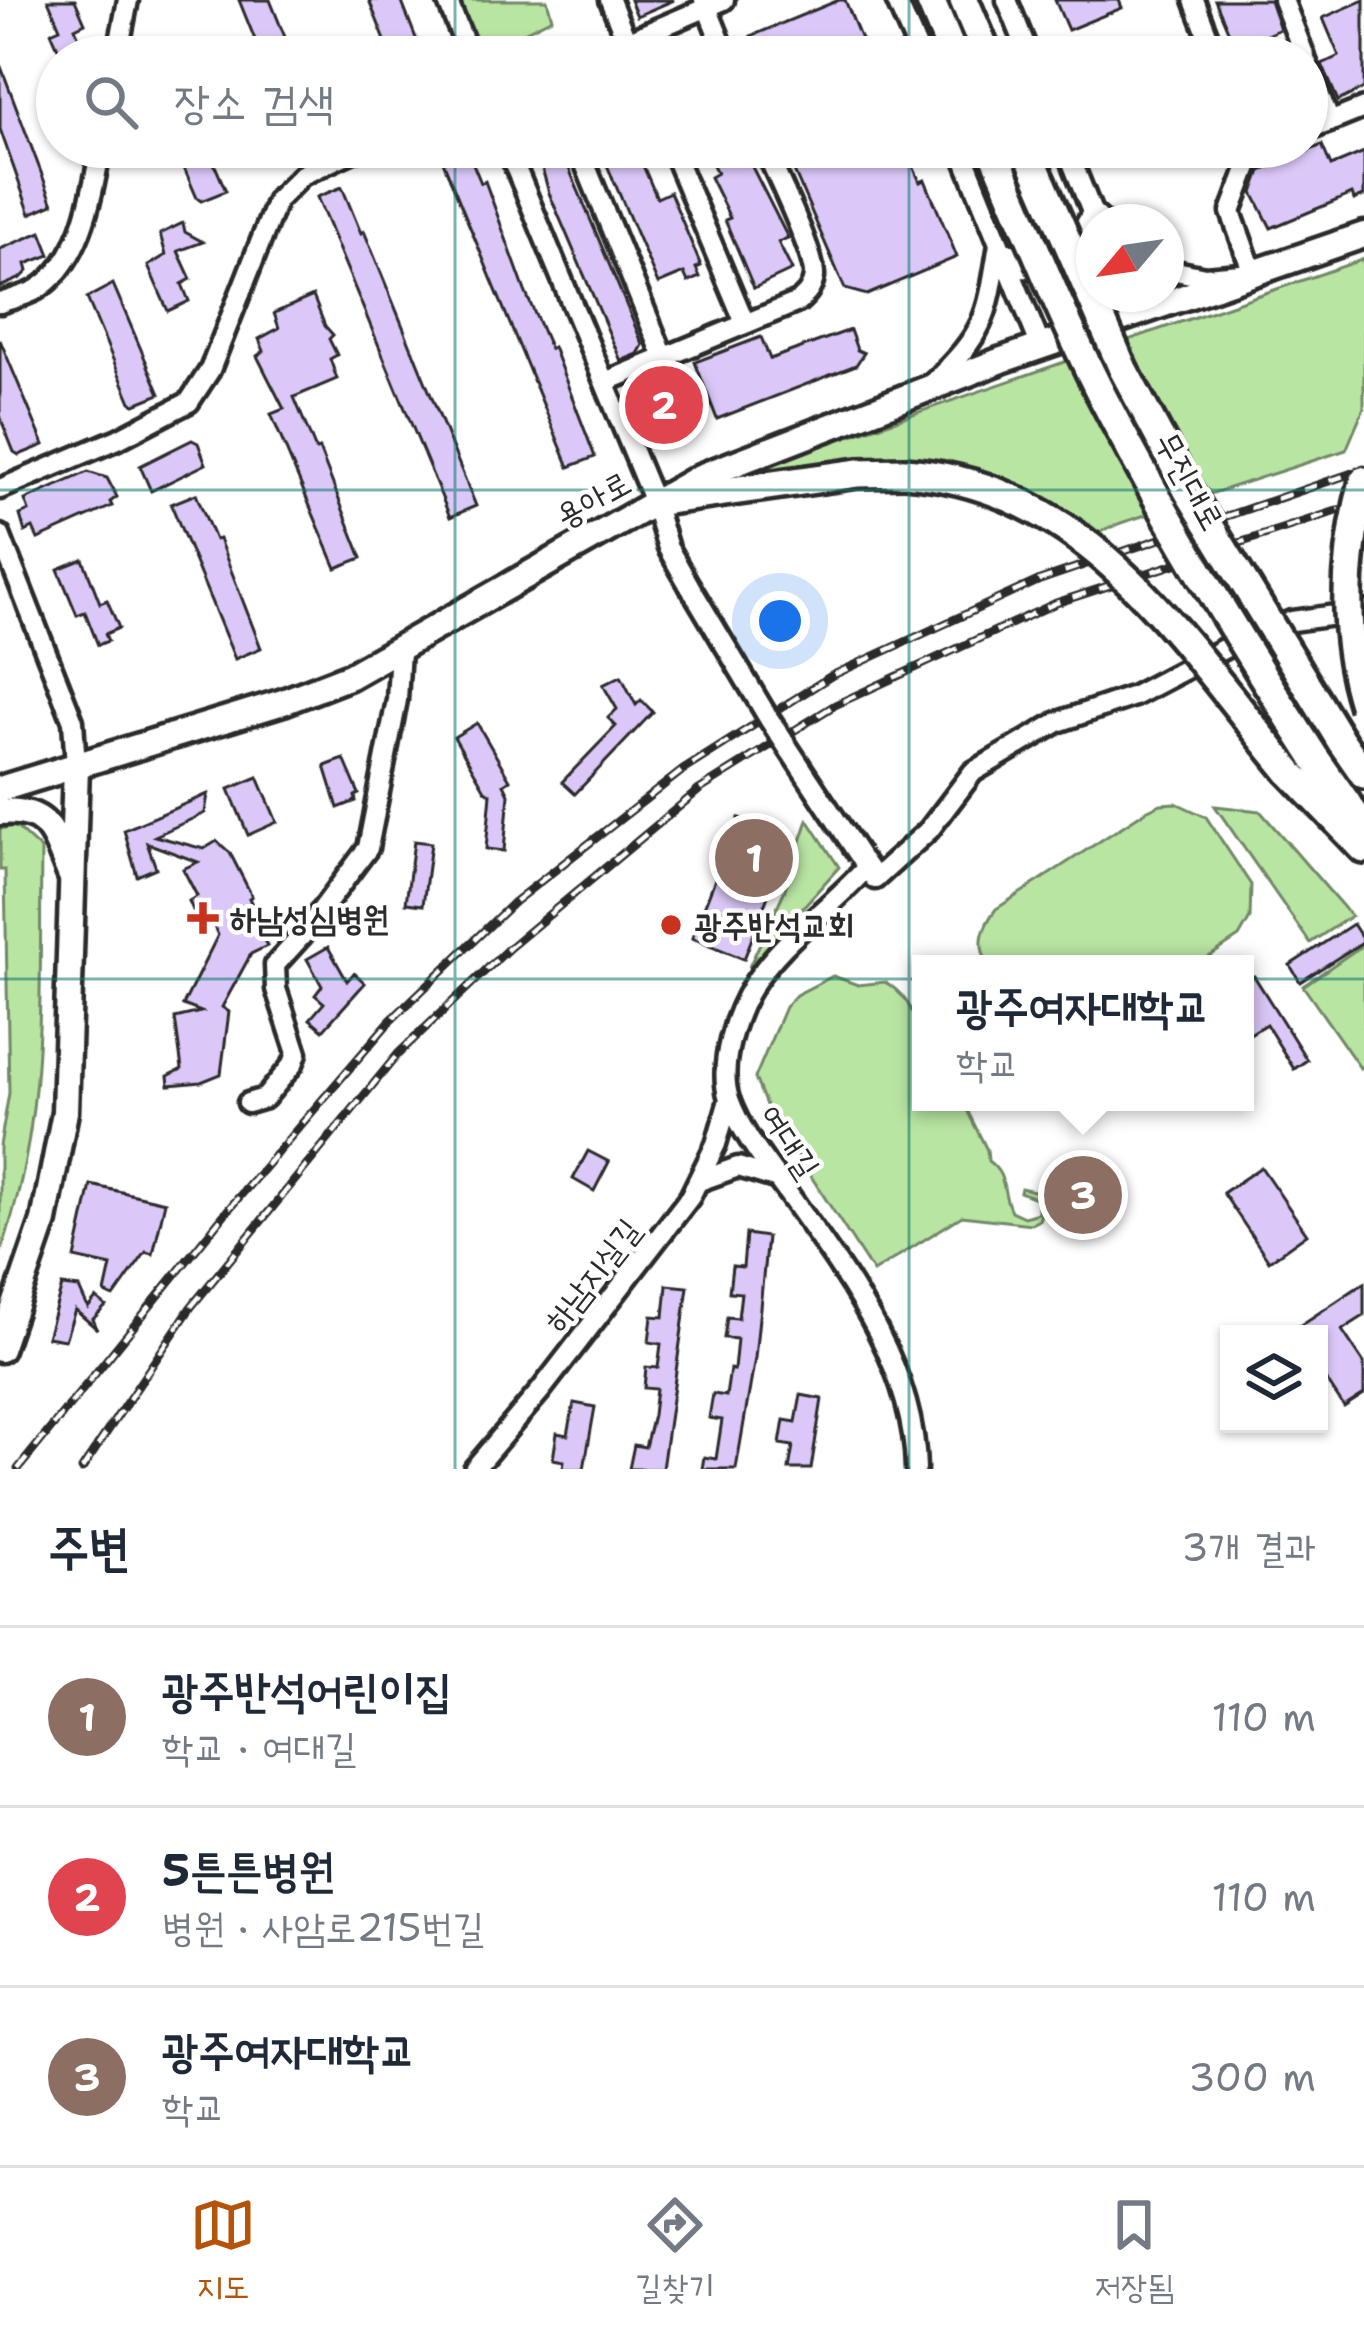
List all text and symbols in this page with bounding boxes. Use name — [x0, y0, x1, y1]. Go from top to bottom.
search box — [36, 36, 1328, 168]
icon: search — [78, 69, 144, 135]
text: 장소 검색 — [174, 72, 334, 132]
north arrow — [1076, 204, 1184, 312]
pin: 2 — [625, 360, 703, 450]
street label: 무진대로 — [1145, 424, 1235, 538]
street label: 용아로 — [547, 460, 639, 538]
your location — [750, 591, 810, 651]
pin: 1 — [715, 813, 793, 903]
place label: 하남성심병원 — [230, 896, 389, 941]
marker: 하남성심병원 — [187, 902, 219, 934]
place label: 광주반석교회 — [695, 903, 854, 948]
marker: 광주반석교회 — [658, 912, 684, 938]
popup — [912, 955, 1254, 1111]
text: 광주여자대학교 — [956, 976, 1210, 1036]
text: 학교 — [956, 1037, 1019, 1089]
street label: 여대길 — [749, 1095, 831, 1187]
pin: 3 — [1044, 1150, 1122, 1240]
street label: 하남지실길 — [533, 1209, 651, 1341]
map controls — [1220, 1325, 1328, 1433]
button: layers — [1220, 1325, 1328, 1433]
text: 주변 — [48, 1513, 130, 1581]
text: 3개 결과 — [1181, 1521, 1316, 1573]
text: 광주반석어린이집 — [162, 1660, 452, 1720]
text: 1 — [78, 1691, 96, 1743]
text: 110 m — [1212, 1691, 1316, 1743]
text: 학교 · 여대길 — [162, 1721, 356, 1773]
text: 5튼튼병원 — [162, 1840, 335, 1900]
text: 2 — [73, 1871, 101, 1923]
text: 110 m — [1212, 1871, 1316, 1923]
text: 병원 · 사암로215번길 — [162, 1901, 484, 1953]
text: 광주여자대학교 — [162, 2020, 415, 2080]
text: 3 — [73, 2051, 101, 2103]
text: 300 m — [1188, 2051, 1316, 2103]
text: 학교 — [162, 2081, 225, 2133]
tab: 지도 — [190, 2192, 256, 2309]
tab: 길찾기 — [635, 2192, 715, 2309]
tab: 저장됨 — [1095, 2192, 1174, 2309]

